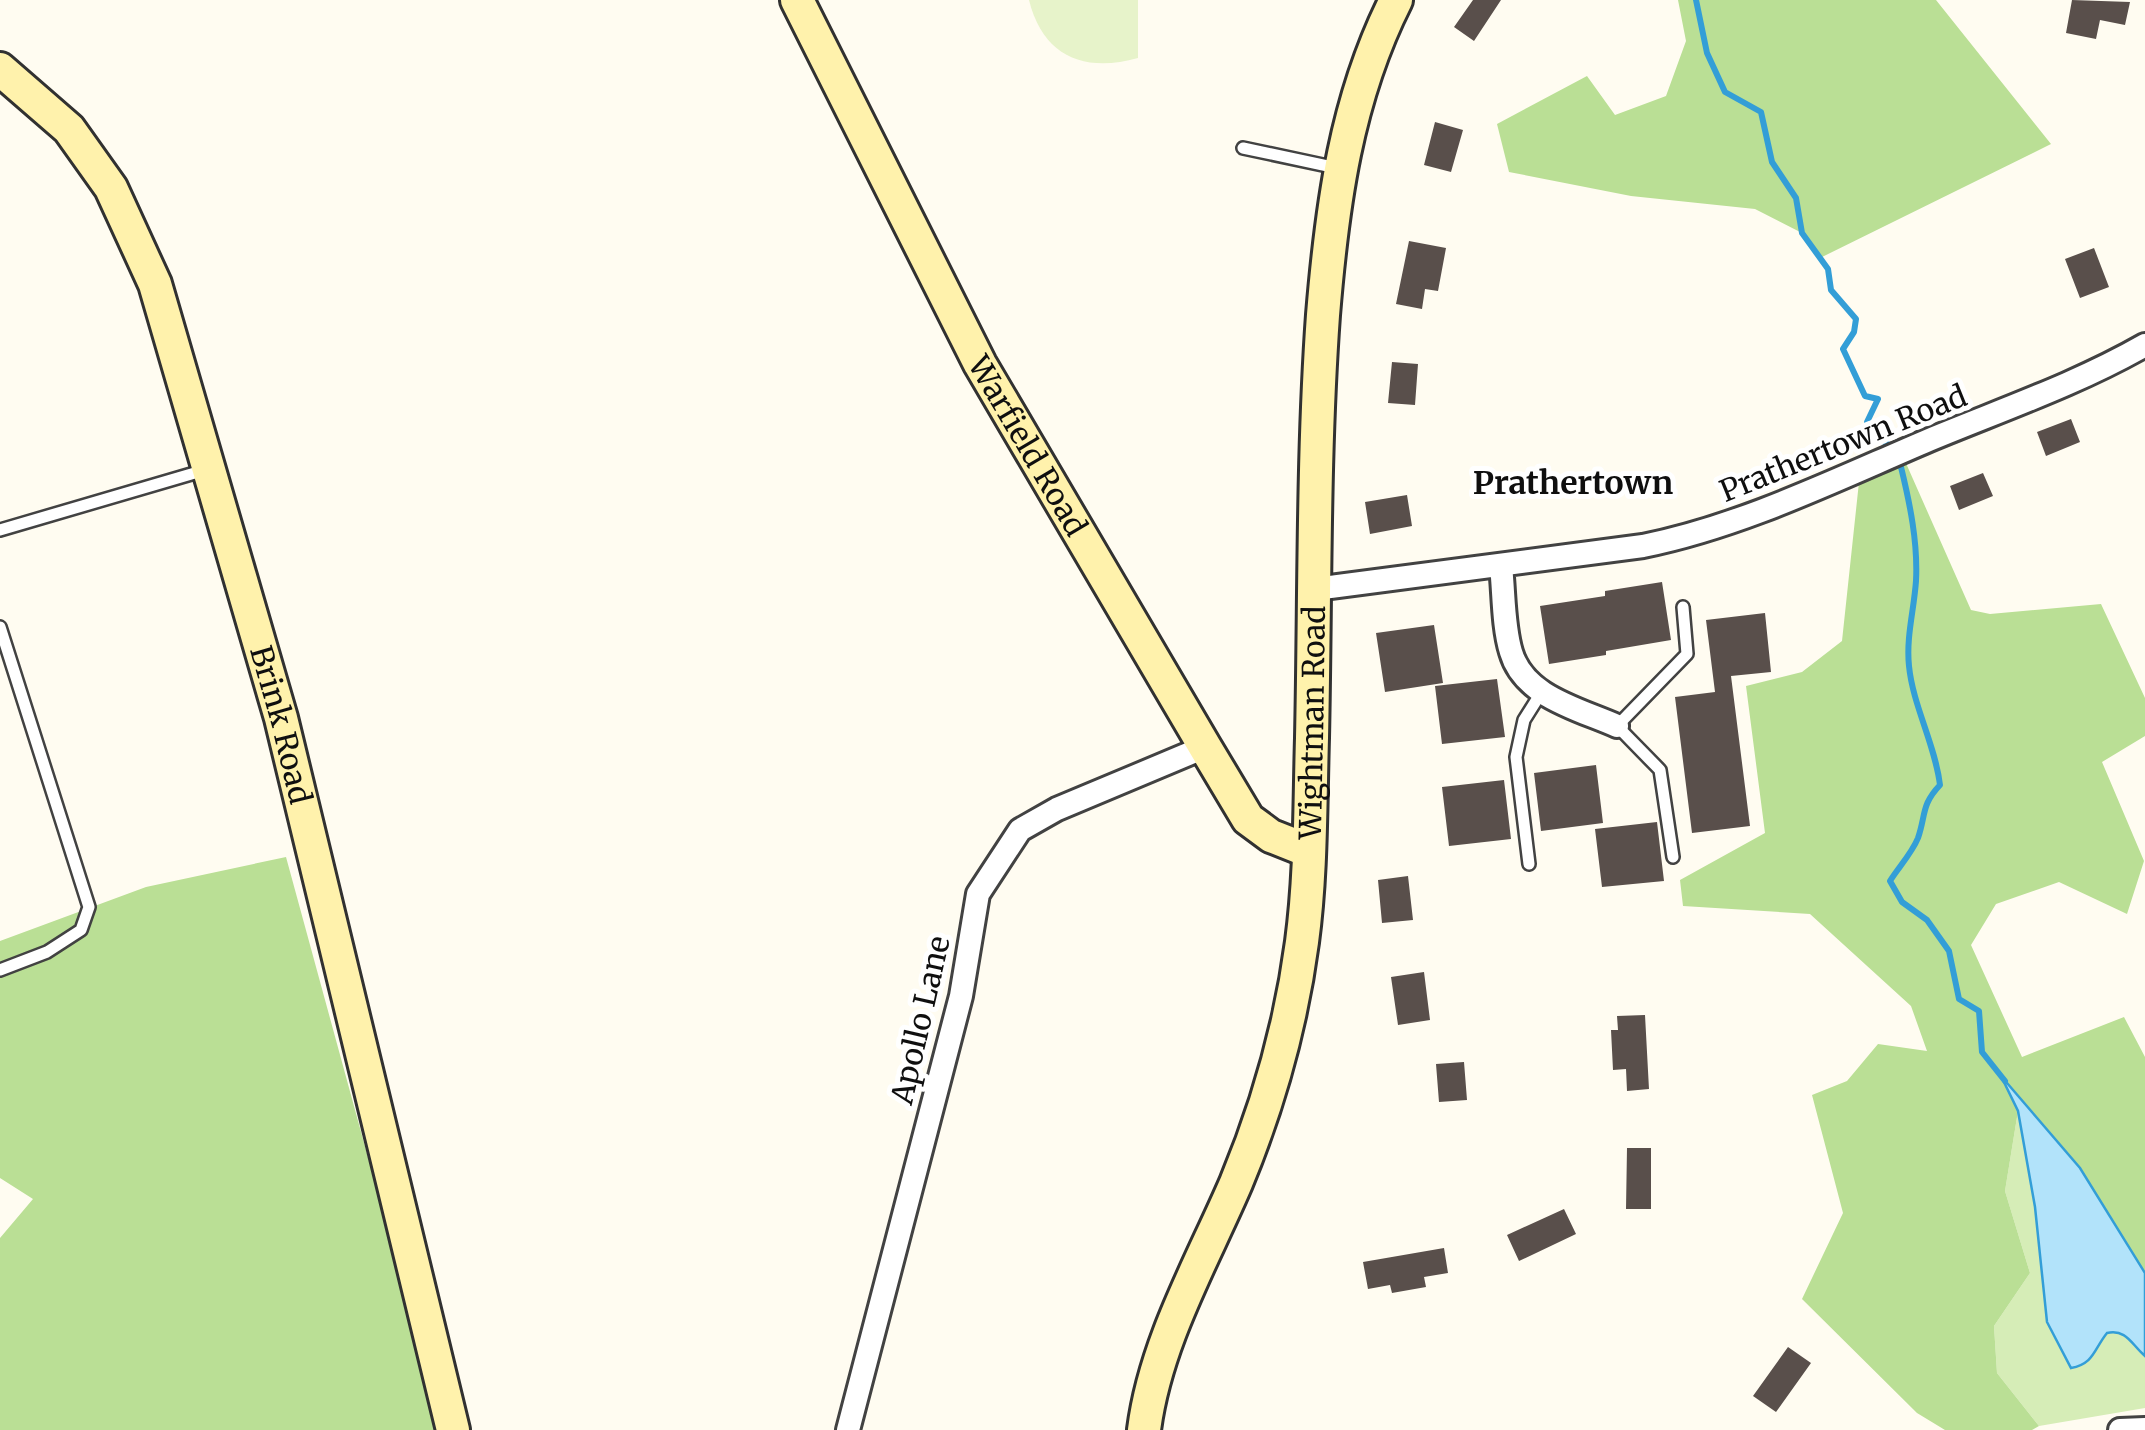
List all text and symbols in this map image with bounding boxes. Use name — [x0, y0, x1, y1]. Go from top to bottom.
street label: Warfield Road — [960, 348, 1096, 543]
street label: Prathertown Road — [1714, 376, 1972, 510]
district label: Prathertown — [1473, 463, 1673, 503]
street label: Wightman Road — [1291, 605, 1333, 841]
street label: Brink Road — [242, 641, 320, 808]
street label: Apollo Lane — [882, 932, 958, 1109]

